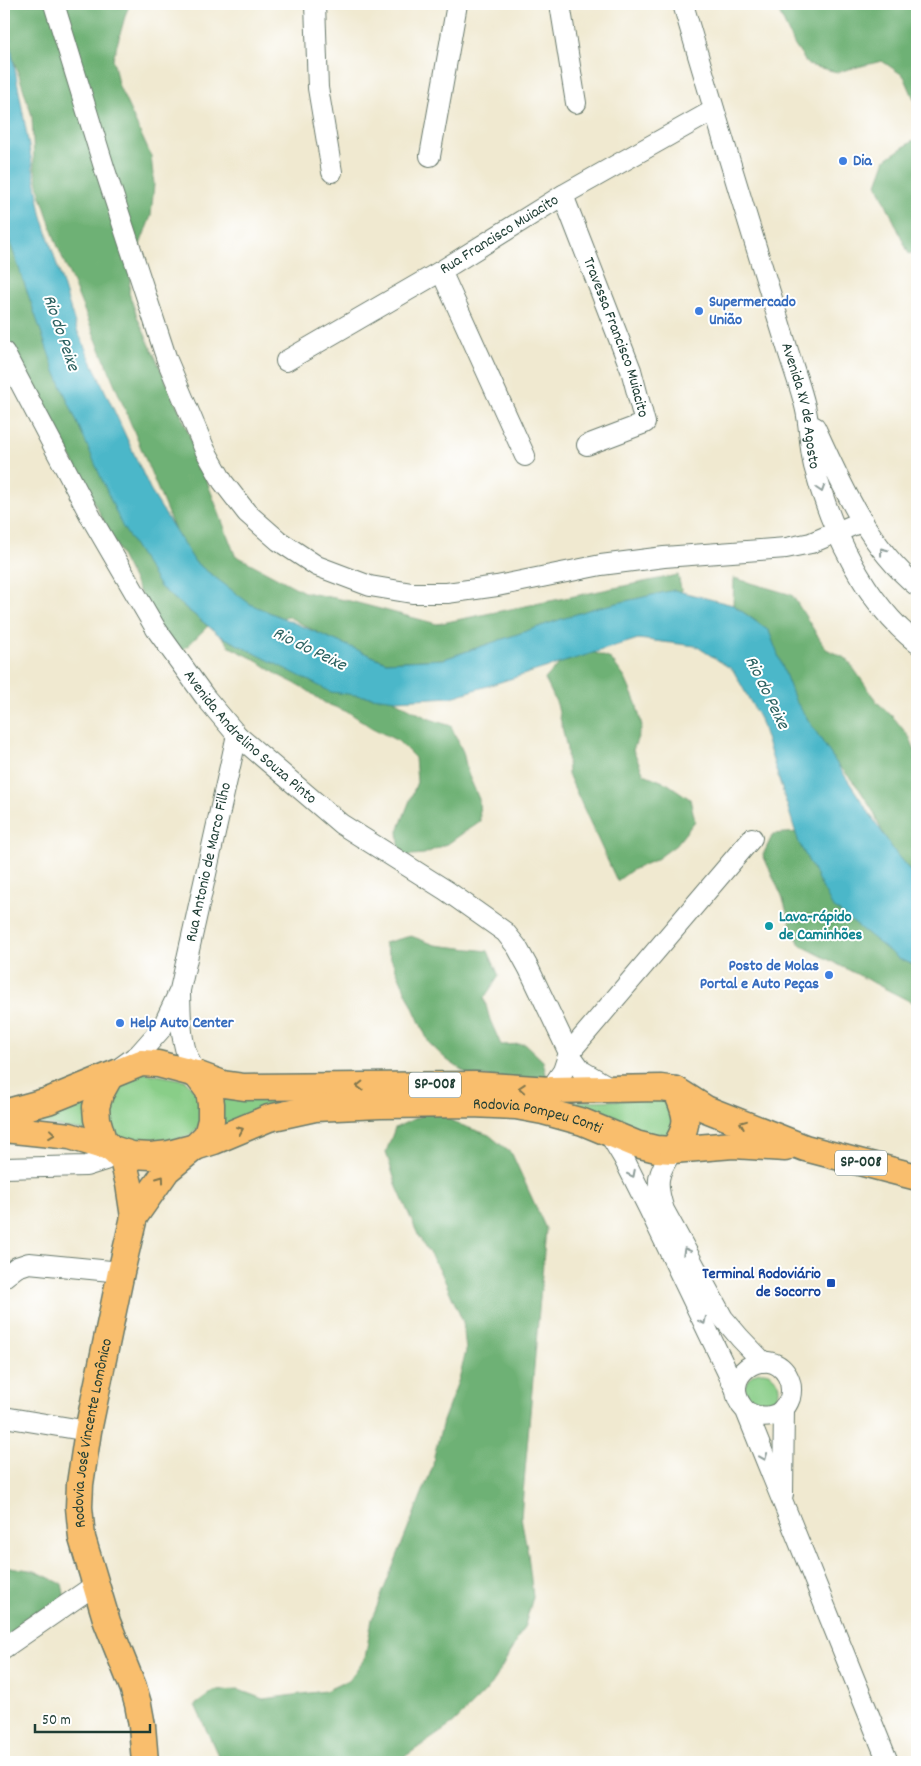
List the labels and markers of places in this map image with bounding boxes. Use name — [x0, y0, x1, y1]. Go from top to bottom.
place label: Dia — [853, 150, 873, 173]
marker: Dia — [837, 155, 849, 167]
place label: Supermercado União — [709, 291, 796, 332]
marker: Supermercado União — [693, 305, 705, 317]
place label: Lava-rápido de Caminhões — [779, 906, 862, 947]
marker: Lava-rápido de Caminhões — [763, 920, 775, 932]
place label: Posto de Molas Portal e Auto Peças — [700, 955, 819, 996]
marker: Posto de Molas Portal e Auto Peças — [823, 969, 835, 981]
place label: Help Auto Center — [130, 1012, 235, 1035]
marker: Help Auto Center — [114, 1017, 126, 1029]
place label: Terminal Rodoviário de Socorro — [702, 1263, 821, 1304]
marker: Terminal Rodoviário de Socorro — [825, 1277, 837, 1289]

